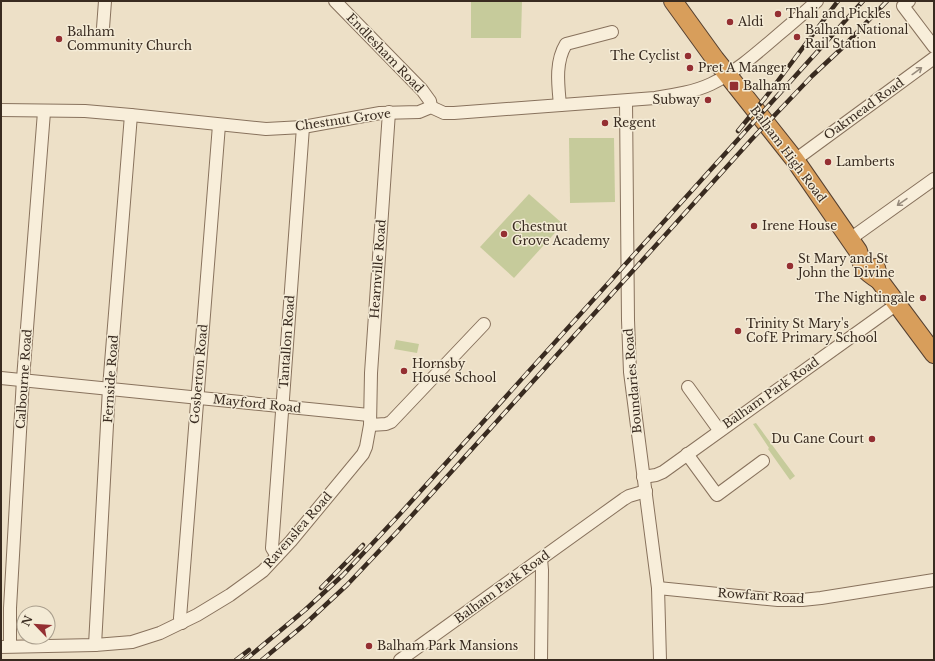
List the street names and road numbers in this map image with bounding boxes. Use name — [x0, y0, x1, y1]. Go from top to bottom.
street label: Endlesham Road — [344, 10, 427, 95]
street label: Oakmead Road — [821, 75, 907, 143]
street label: Balham High Road — [747, 102, 830, 205]
street label: Chestnut Grove — [294, 105, 392, 134]
street label: Hearnville Road — [367, 219, 388, 319]
street label: Tantallon Road — [276, 295, 297, 389]
street label: Gosberton Road — [187, 323, 210, 425]
street label: Calbourne Road — [13, 328, 34, 429]
street label: Boundaries Road — [620, 328, 645, 434]
street label: Fernside Road — [100, 334, 121, 424]
street label: Balham Park Road — [720, 354, 822, 431]
street label: Mayford Road — [212, 391, 302, 416]
street label: Ravenslea Road — [260, 488, 335, 571]
street label: Balham Park Road — [451, 547, 552, 626]
street label: Rowfant Road — [717, 585, 805, 606]

